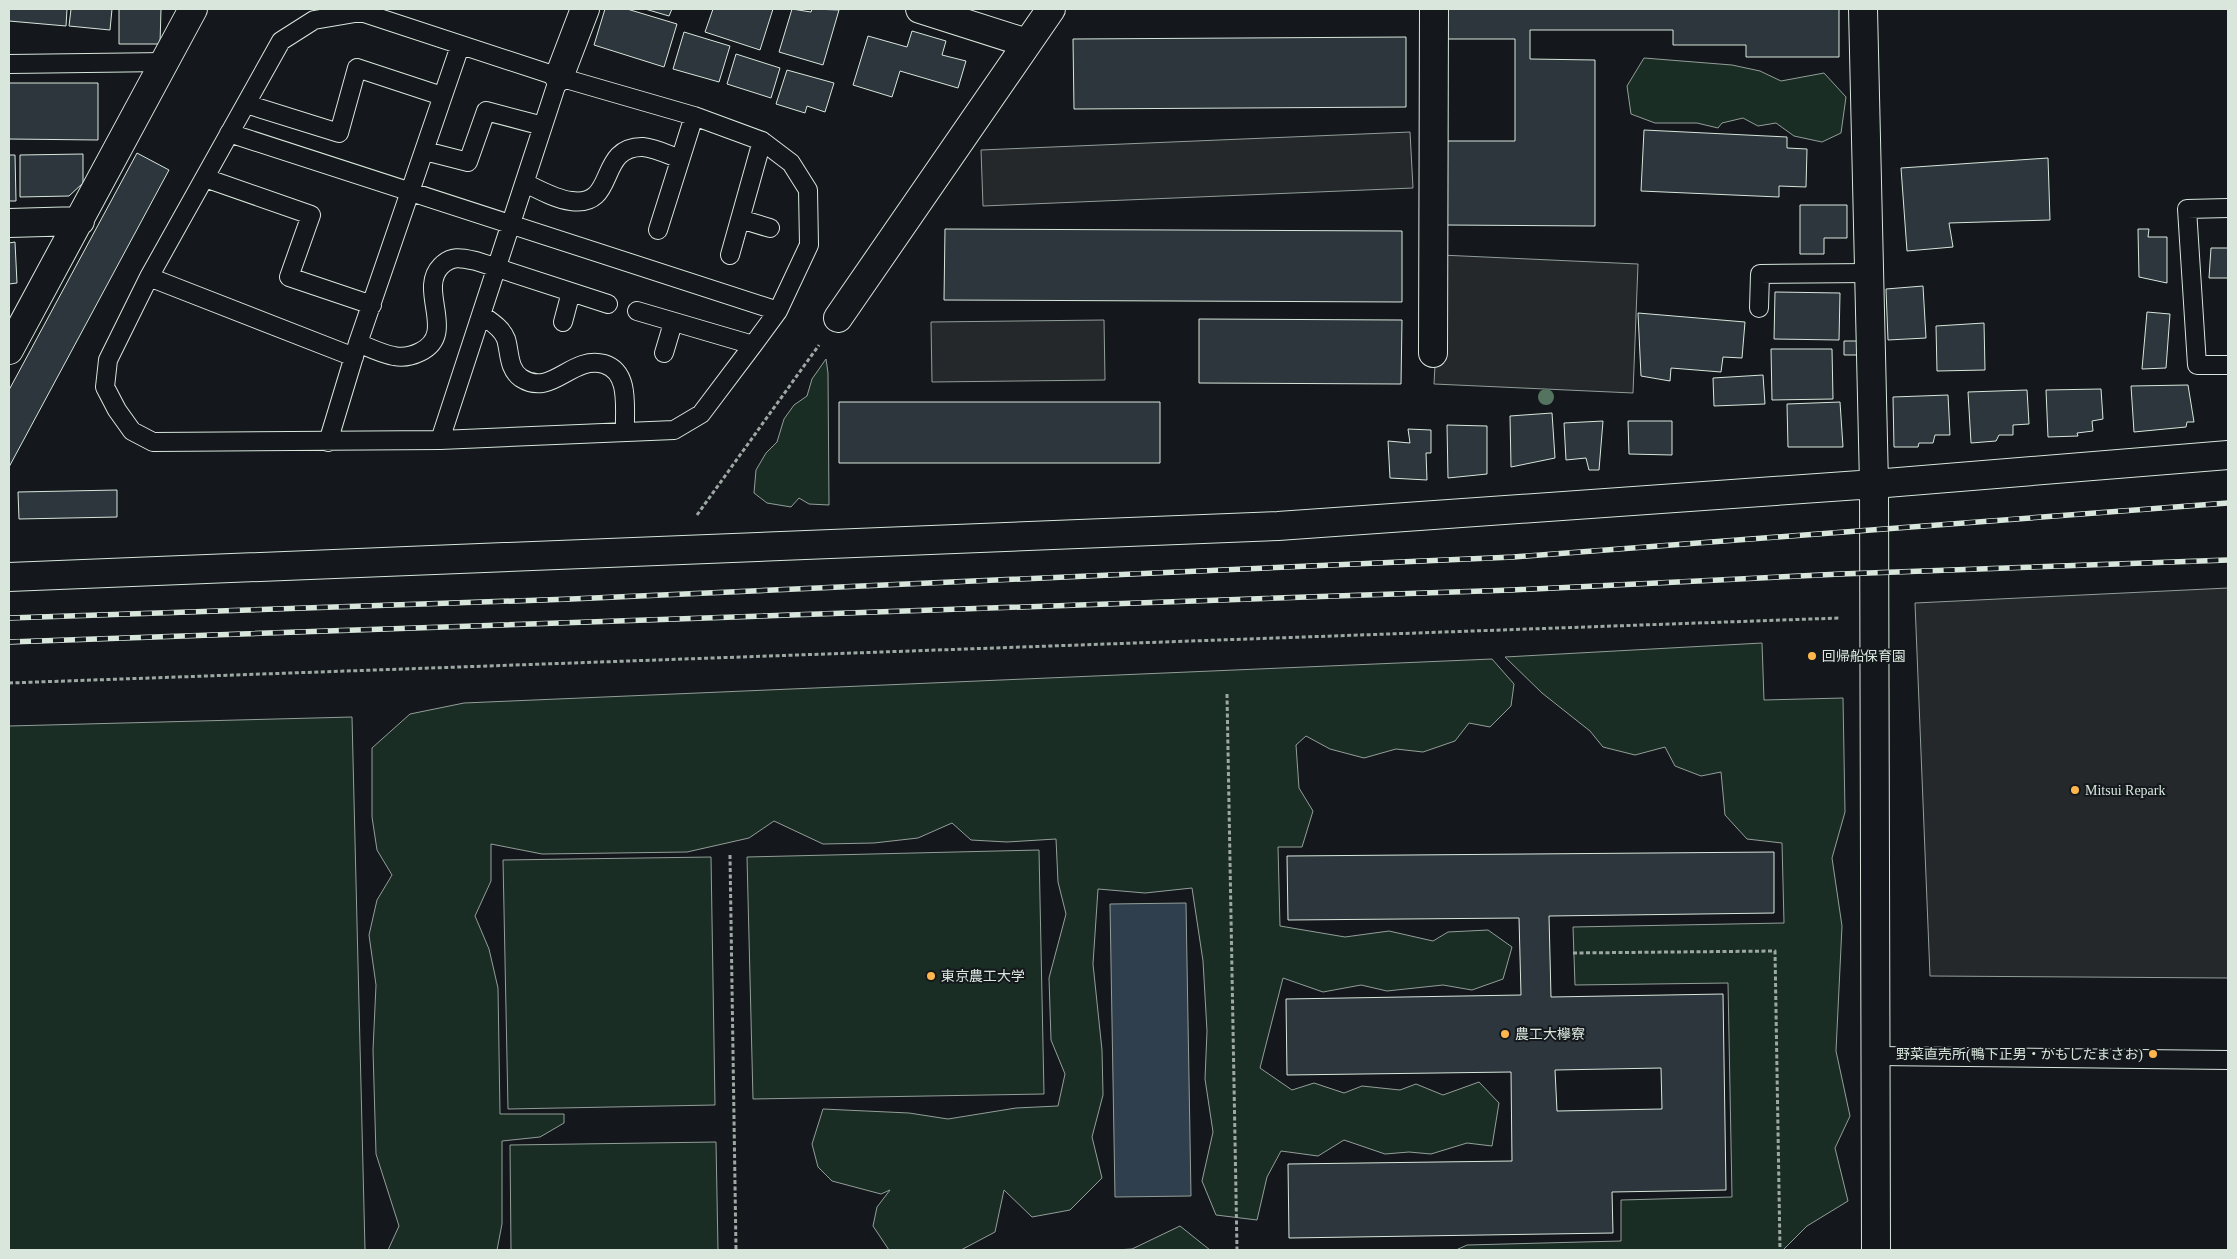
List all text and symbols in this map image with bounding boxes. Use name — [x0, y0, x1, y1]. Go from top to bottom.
place label: 回帰船保育園 — [1822, 649, 1906, 664]
marker: 回帰船保育園 — [1806, 650, 1818, 662]
place label: Mitsui Repark — [2085, 783, 2166, 798]
marker: Mitsui Repark — [2069, 784, 2081, 796]
place label: 東京農工大学 — [941, 969, 1025, 984]
marker: 東京農工大学 — [925, 970, 937, 982]
place label: 農工大欅寮 — [1515, 1026, 1585, 1042]
marker: 農工大欅寮 — [1499, 1028, 1511, 1040]
place label: 野菜直売所(鴨下正男・かもしたまさお) — [1896, 1046, 2143, 1063]
marker: 野菜直売所(鴨下正男・かもしたまさお) — [2147, 1048, 2159, 1060]

